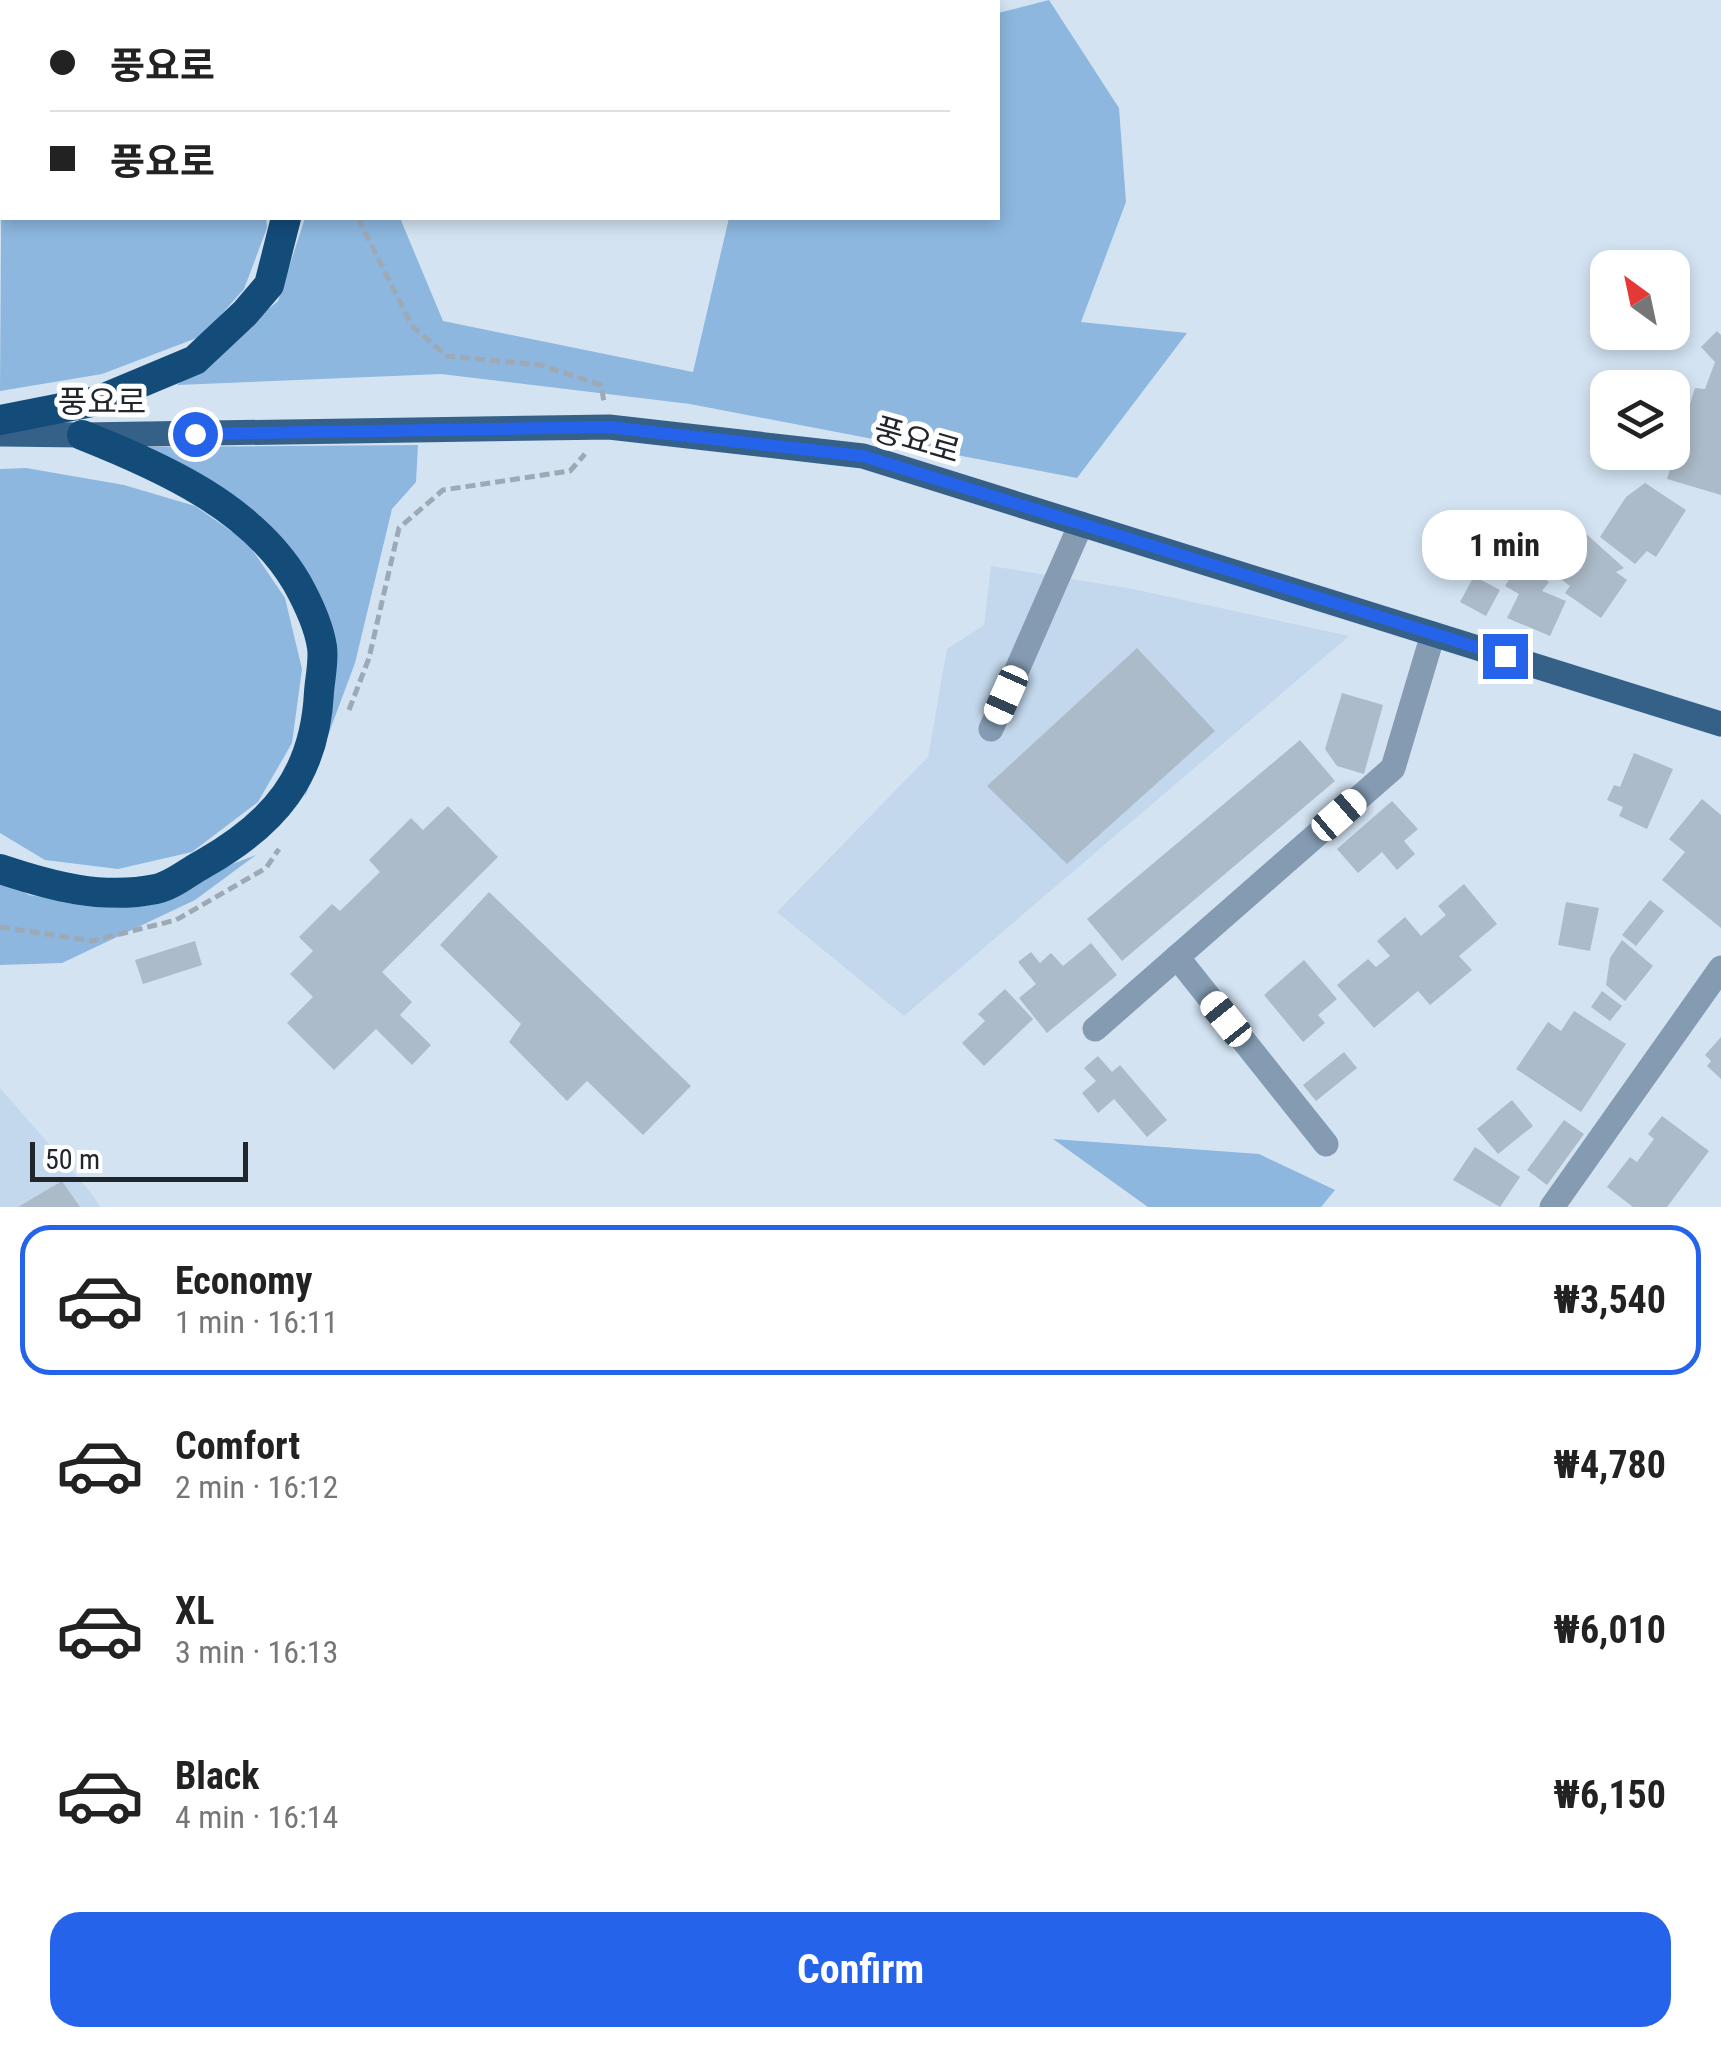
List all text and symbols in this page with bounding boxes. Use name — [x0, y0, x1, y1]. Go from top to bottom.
text: 풍요로 — [110, 44, 215, 88]
text: 풍요로 — [110, 140, 215, 184]
north arrow — [1590, 250, 1690, 350]
map controls — [1590, 250, 1690, 470]
button: layers — [1590, 370, 1690, 470]
street label: 풍요로 — [58, 383, 146, 421]
street label: 풍요로 — [869, 410, 965, 470]
route start — [173, 412, 218, 457]
callout: 1 min — [1422, 511, 1588, 581]
text: 1 min — [1469, 526, 1540, 564]
route end — [1483, 634, 1528, 679]
car — [980, 661, 1032, 729]
car — [1307, 784, 1371, 846]
car — [1195, 986, 1257, 1052]
scale bar — [30, 1137, 248, 1182]
text: 50 m — [45, 1143, 100, 1176]
icon: car — [55, 1255, 145, 1345]
text: Economy — [175, 1259, 312, 1303]
text: ₩3,540 — [1553, 1278, 1666, 1322]
text: 1 min · 16:11 — [175, 1303, 338, 1341]
icon: car — [55, 1420, 145, 1510]
text: Comfort — [175, 1424, 300, 1468]
text: ₩4,780 — [1553, 1443, 1666, 1487]
text: 2 min · 16:12 — [175, 1468, 338, 1506]
icon: car — [55, 1585, 145, 1675]
text: XL — [175, 1589, 214, 1633]
text: ₩6,010 — [1553, 1608, 1666, 1652]
text: 3 min · 16:13 — [175, 1633, 338, 1671]
icon: car — [55, 1750, 145, 1840]
text: Black — [175, 1754, 259, 1798]
text: ₩6,150 — [1553, 1773, 1666, 1817]
text: 4 min · 16:14 — [175, 1798, 338, 1836]
button: Confirm — [50, 1912, 1671, 2027]

